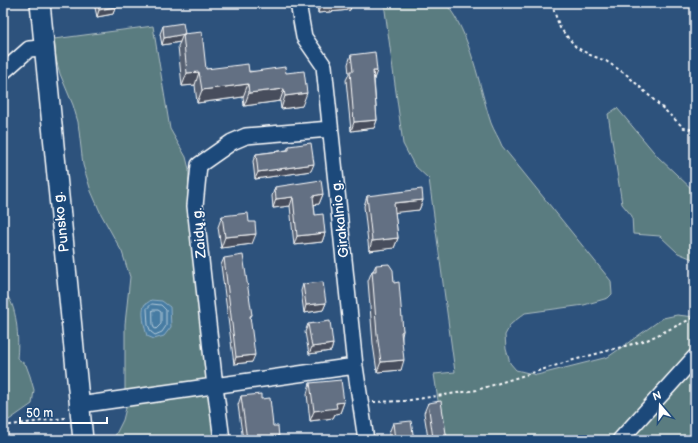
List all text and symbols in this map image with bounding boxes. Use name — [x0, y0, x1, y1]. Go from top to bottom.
street label: Girakalnio g. — [327, 179, 353, 259]
street label: Punsko g. — [49, 191, 73, 253]
street label: Zaidų g. — [188, 207, 210, 260]
north arrow — [640, 385, 680, 425]
text: N — [651, 389, 663, 404]
scale bar — [20, 399, 107, 425]
text: 50 m — [26, 406, 53, 421]

